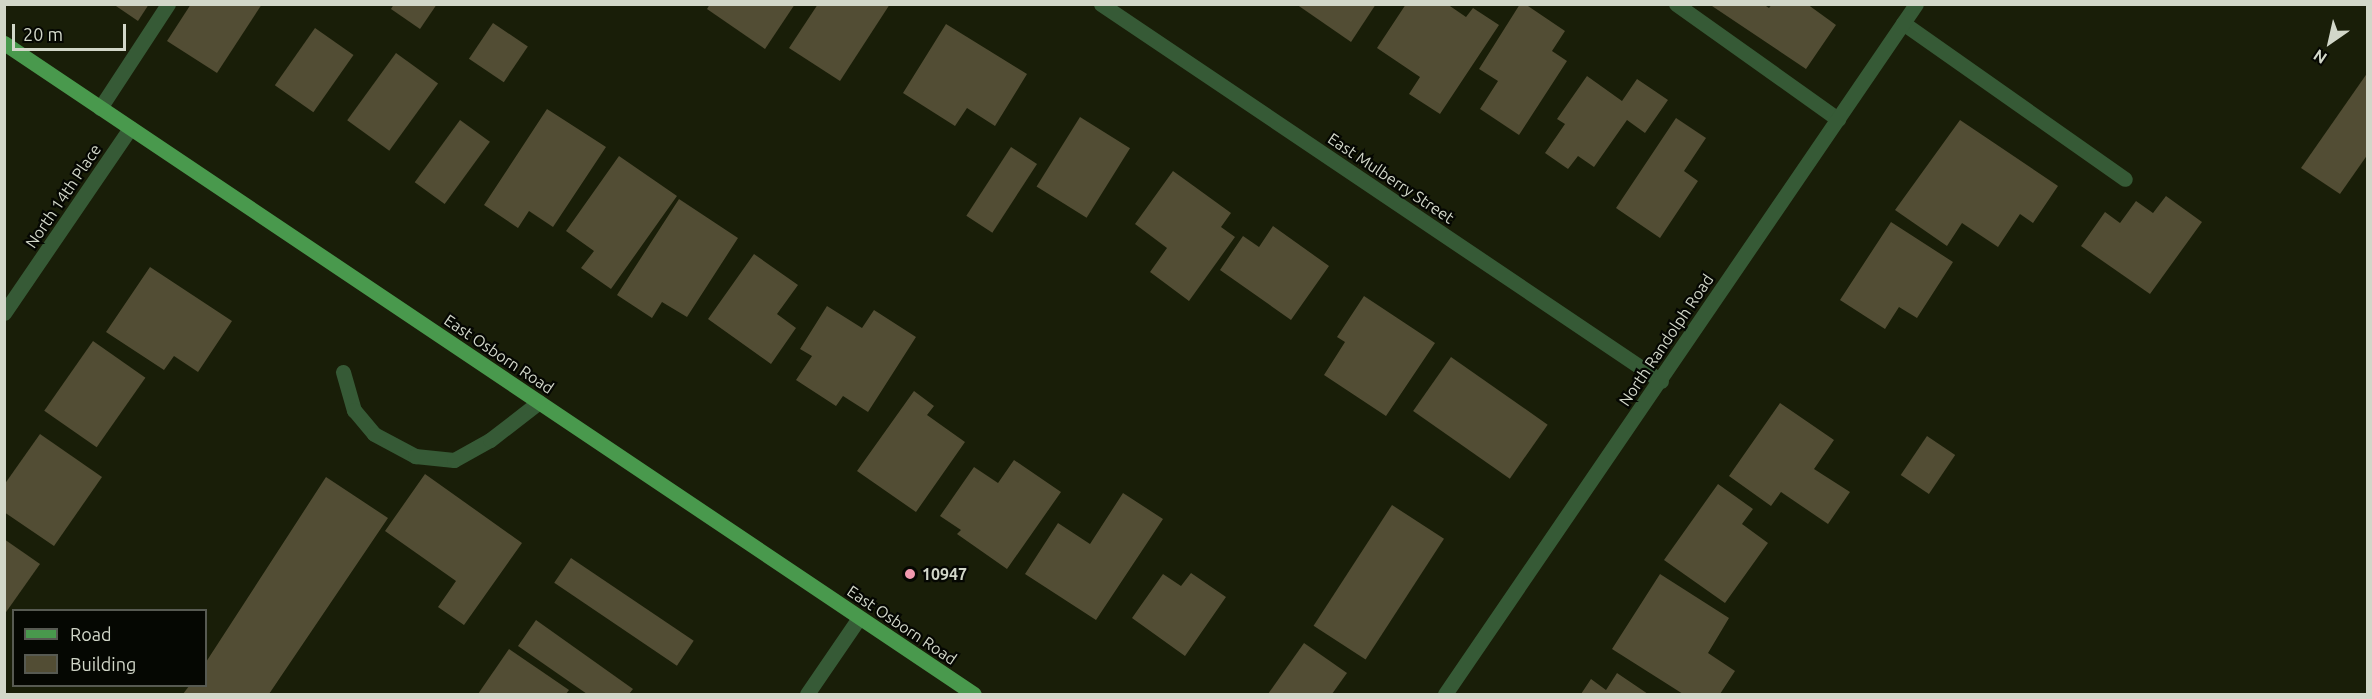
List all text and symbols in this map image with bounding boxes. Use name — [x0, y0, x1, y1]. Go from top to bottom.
scale bar — [15, 12, 129, 50]
north arrow — [2300, 12, 2360, 72]
text: 20 m — [23, 24, 63, 44]
text: N — [2310, 46, 2330, 68]
street label: East Mulberry Street — [1324, 129, 1458, 227]
street label: North 14th Place — [21, 140, 105, 252]
street label: North Randolph Road — [1615, 270, 1717, 410]
street label: East Osborn Road — [441, 310, 557, 398]
place label: 10947 — [922, 564, 967, 584]
marker: 10947 — [903, 567, 917, 581]
street label: East Osborn Road — [844, 581, 960, 669]
legend — [12, 609, 207, 687]
text: Road — [70, 624, 112, 644]
text: Building — [70, 654, 136, 674]

